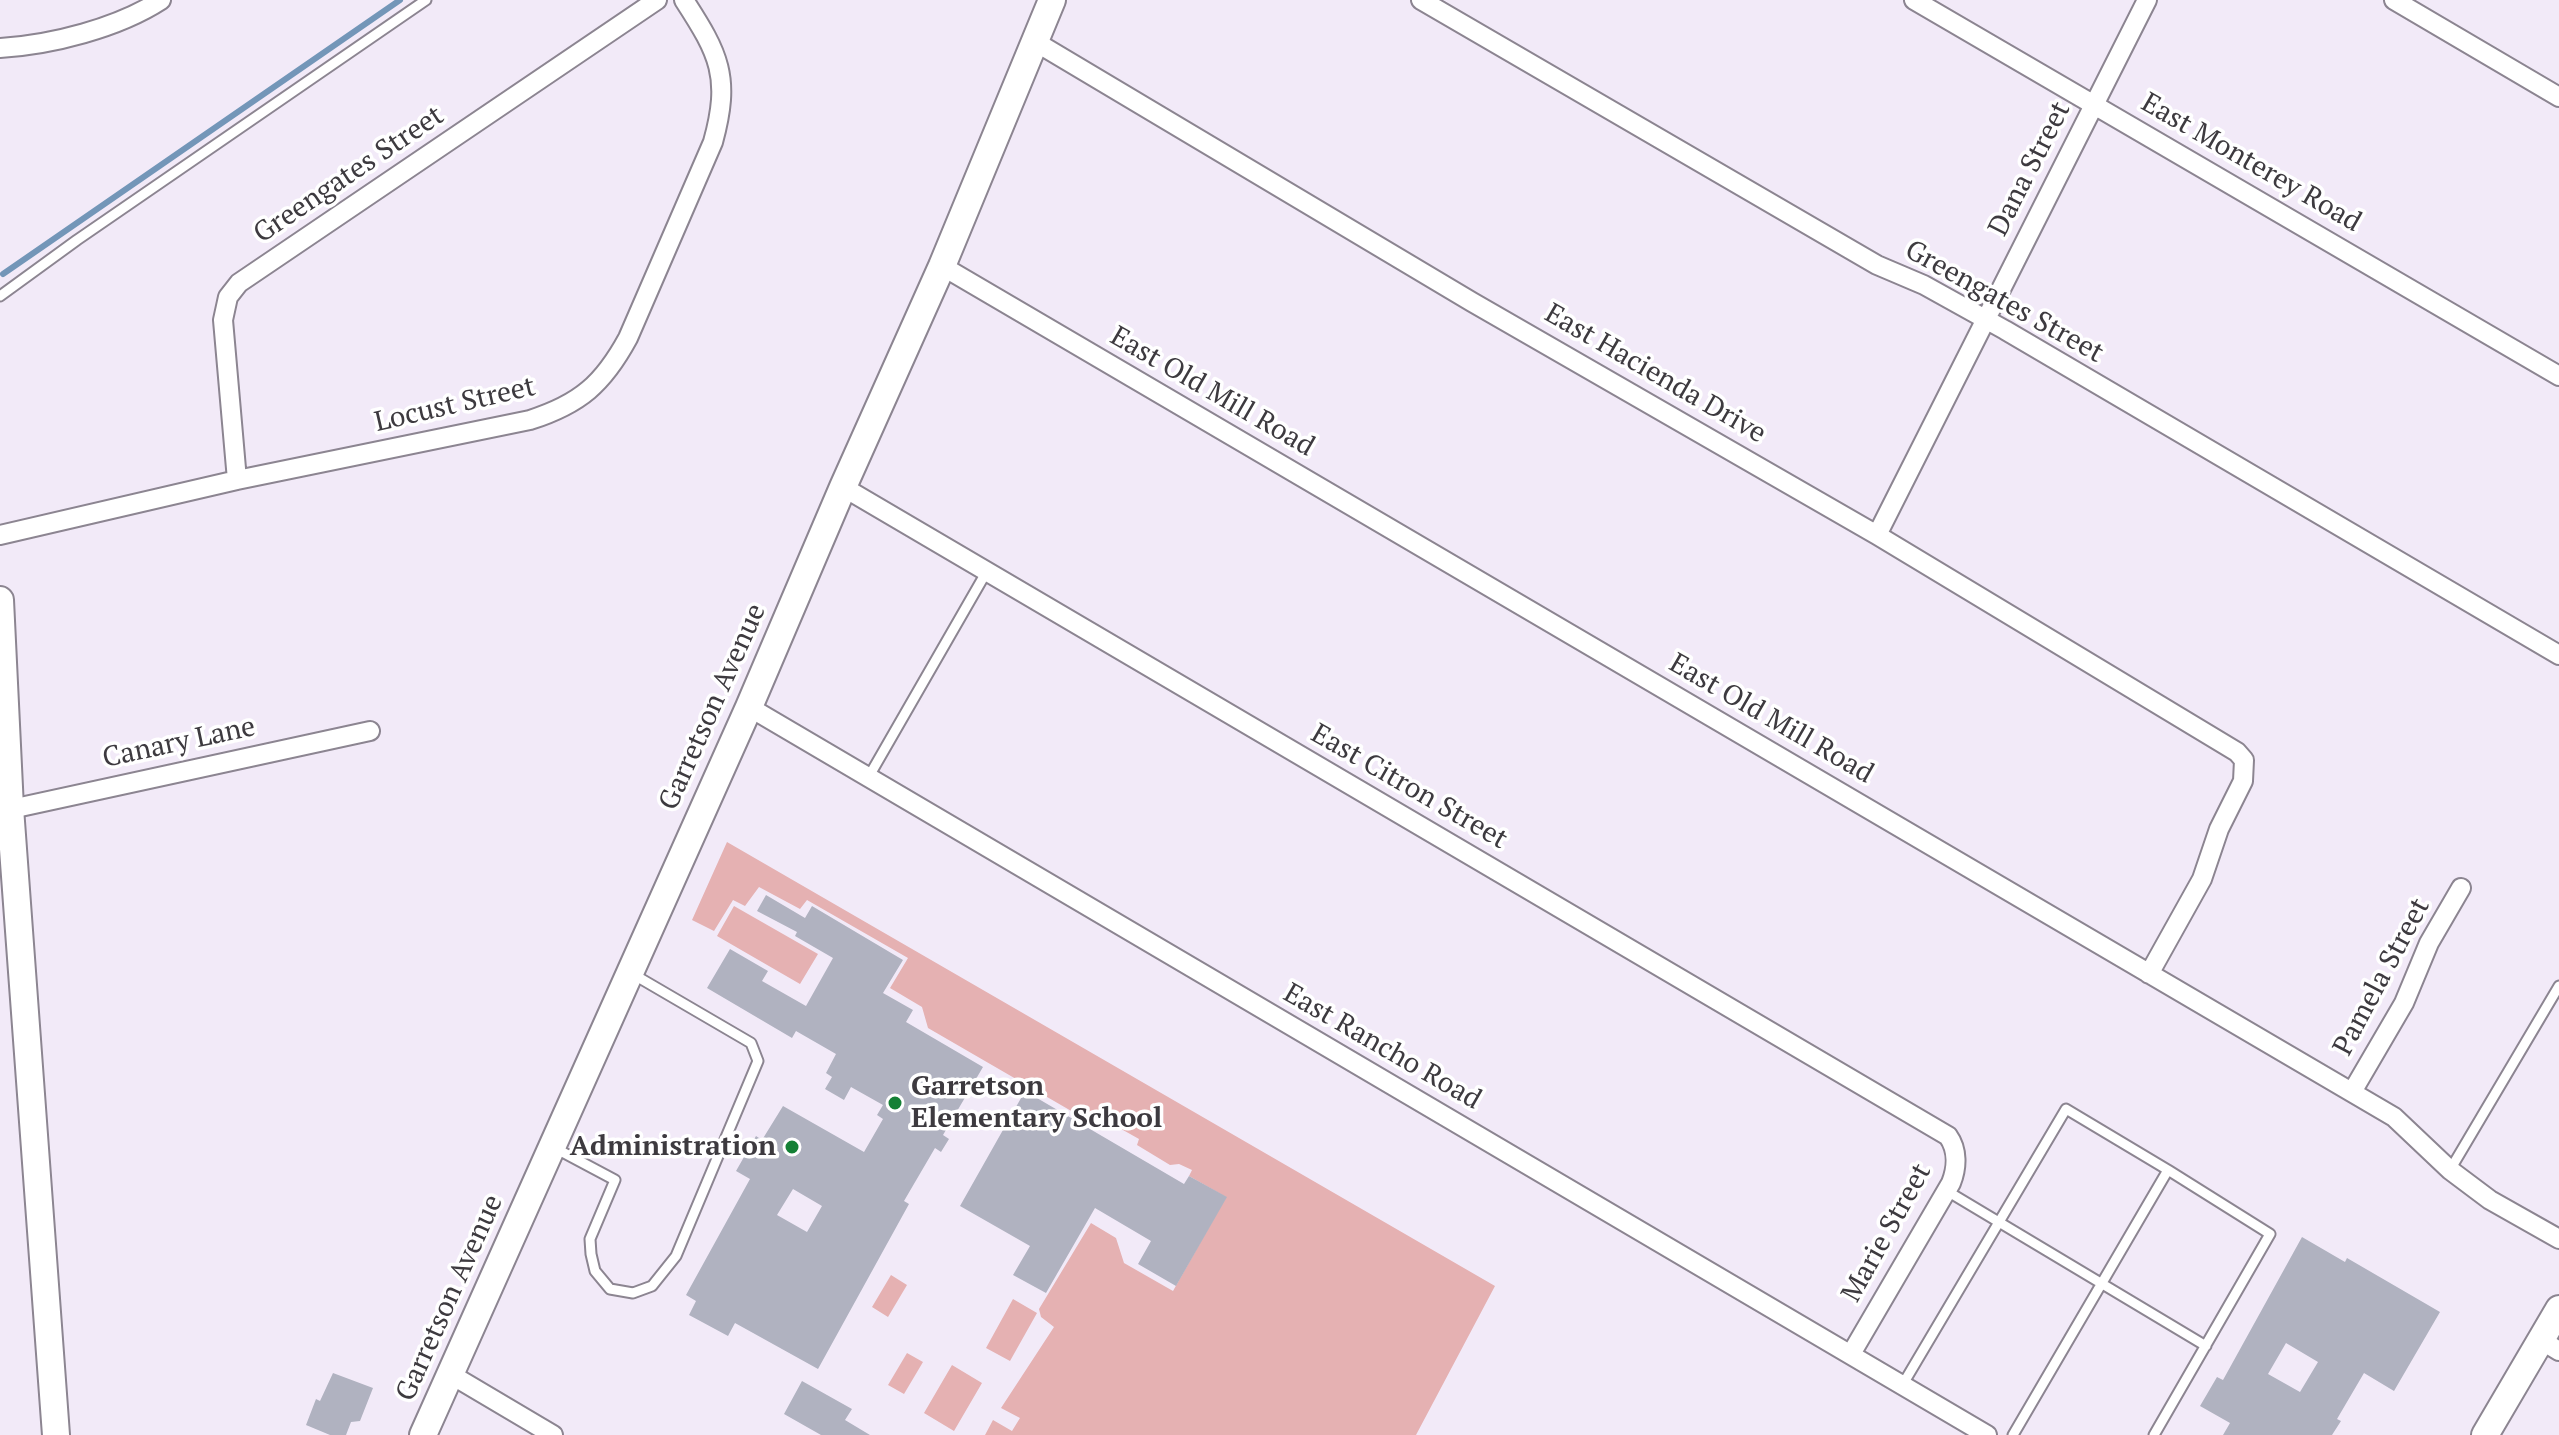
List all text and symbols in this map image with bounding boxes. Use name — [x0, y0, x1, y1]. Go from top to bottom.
street label: East Monterey Road — [2135, 86, 2367, 240]
street label: Dana Street — [1982, 96, 2078, 242]
street label: Greengates Street — [248, 99, 450, 251]
street label: Greengates Street — [1899, 234, 2109, 370]
street label: East Hacienda Drive — [1538, 297, 1772, 451]
street label: East Old Mill Road — [1104, 320, 1320, 464]
street label: Locust Street — [371, 370, 539, 440]
street label: Garretson Avenue — [652, 599, 774, 815]
street label: East Old Mill Road — [1663, 647, 1879, 791]
street label: Canary Lane — [100, 710, 258, 776]
street label: East Citron Street — [1305, 717, 1513, 857]
street label: Pamela Street — [2327, 893, 2437, 1061]
street label: East Rancho Road — [1277, 977, 1487, 1117]
place label: Garretson Elementary School — [911, 1070, 1162, 1136]
marker: Garretson Elementary School — [886, 1094, 904, 1112]
place label: Administration — [570, 1130, 776, 1164]
marker: Administration — [783, 1138, 801, 1156]
street label: Marie Street — [1835, 1158, 1939, 1308]
street label: Garretson Avenue — [389, 1190, 511, 1406]

